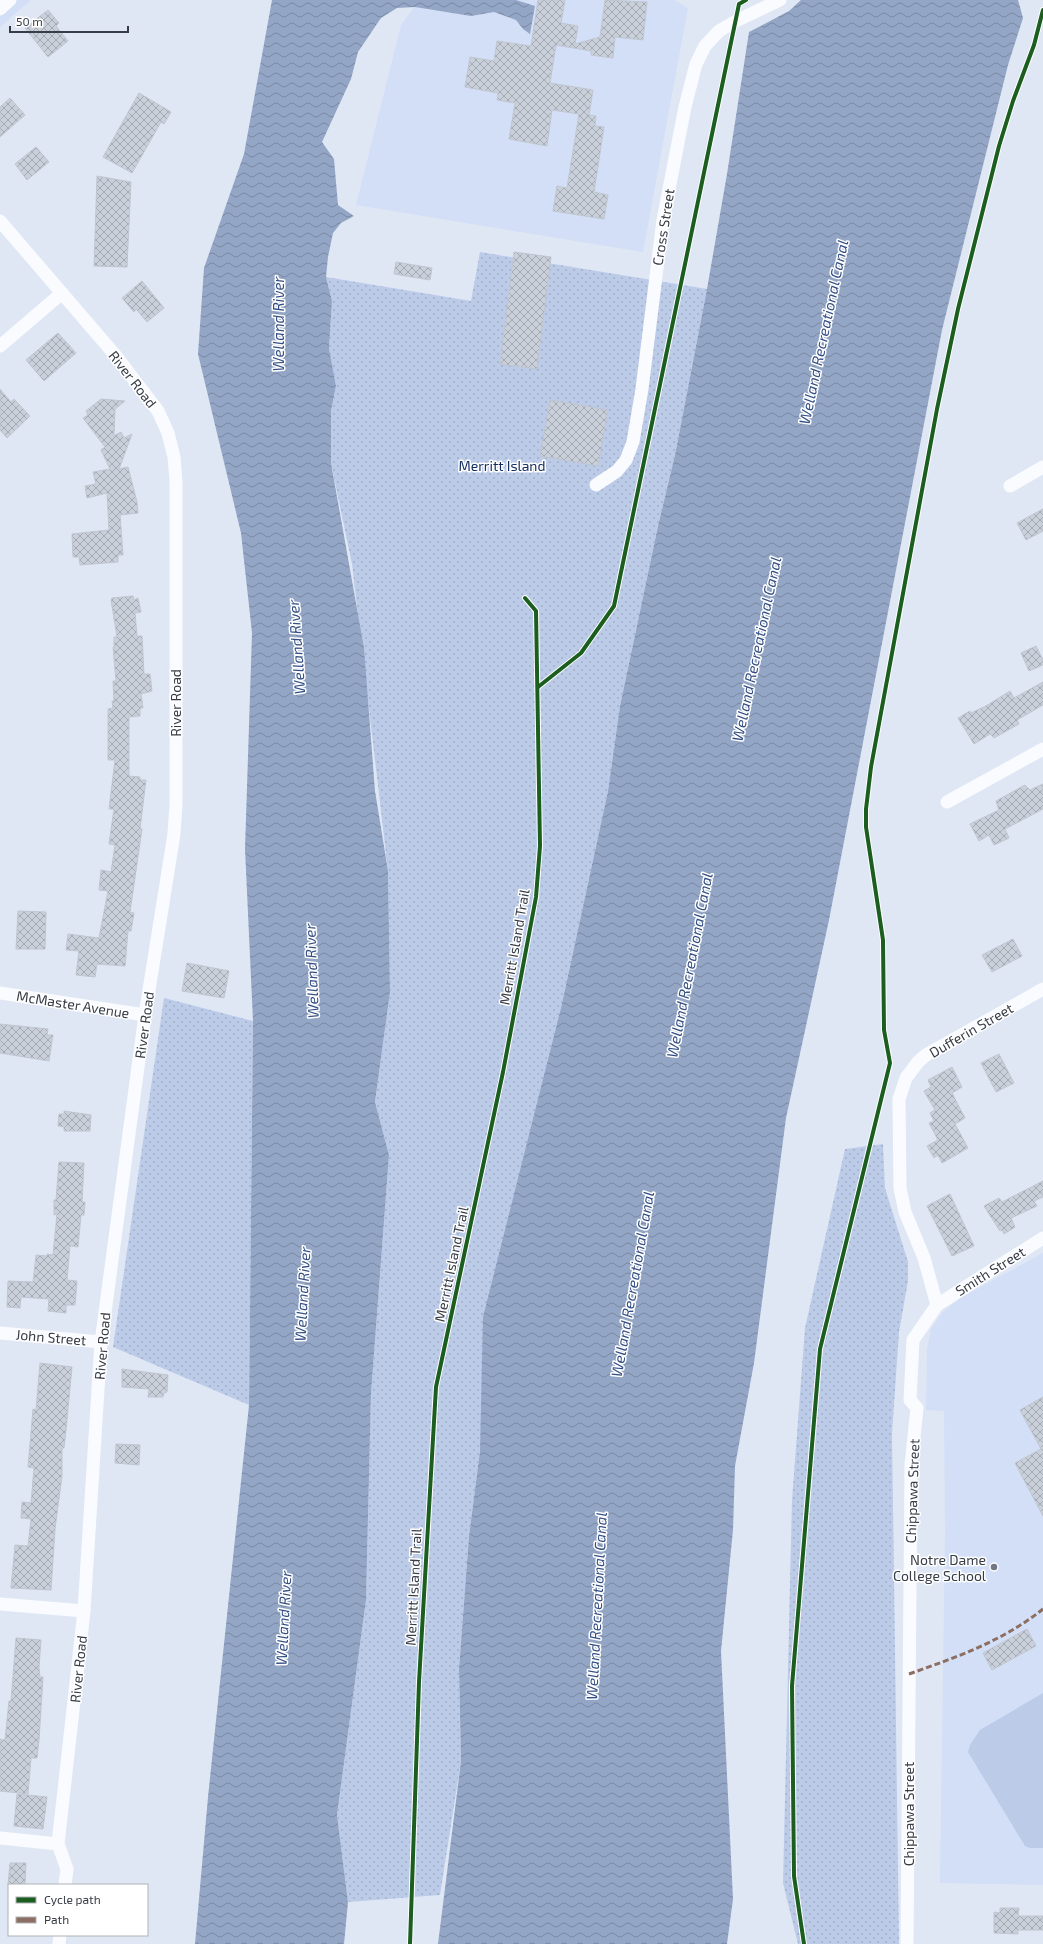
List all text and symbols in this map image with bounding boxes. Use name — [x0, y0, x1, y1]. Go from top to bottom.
scale bar — [10, 8, 128, 34]
text: 50 m — [16, 14, 43, 28]
street label: Cross Street — [649, 187, 677, 267]
water label: Welland Recreational Canal — [795, 238, 851, 426]
water label: Welland River — [269, 276, 287, 371]
street label: River Road — [105, 347, 161, 411]
park label: Merritt Island — [458, 457, 546, 474]
water label: Welland Recreational Canal — [728, 555, 784, 743]
water label: Welland River — [284, 598, 308, 695]
street label: River Road — [167, 669, 184, 737]
water label: Welland Recreational Canal — [662, 871, 716, 1059]
street label: Merritt Island Trail — [495, 887, 533, 1006]
water label: Welland River — [300, 922, 322, 1019]
street label: McMaster Avenue — [15, 987, 131, 1021]
street label: River Road — [131, 990, 157, 1060]
street label: Dufferin Street — [926, 999, 1016, 1061]
water label: Welland Recreational Canal — [607, 1190, 657, 1378]
street label: Merritt Island Trail — [430, 1204, 472, 1323]
street label: Smith Street — [952, 1243, 1028, 1299]
water label: Welland River — [291, 1245, 314, 1342]
street label: River Road — [91, 1312, 113, 1380]
street label: John Street — [15, 1325, 87, 1349]
street label: Chippawa Street — [902, 1438, 922, 1544]
water label: Welland Recreational Canal — [582, 1512, 610, 1700]
street label: Merritt Island Trail — [401, 1527, 425, 1646]
place label: Notre Dame College School — [893, 1551, 987, 1584]
marker: Notre Dame College School — [989, 1562, 999, 1572]
water label: Welland River — [272, 1569, 295, 1666]
street label: River Road — [66, 1634, 90, 1704]
street label: Chippawa Street — [900, 1762, 917, 1866]
legend — [8, 1884, 148, 1936]
text: Cycle path — [44, 1892, 101, 1906]
text: Path — [44, 1912, 69, 1926]

